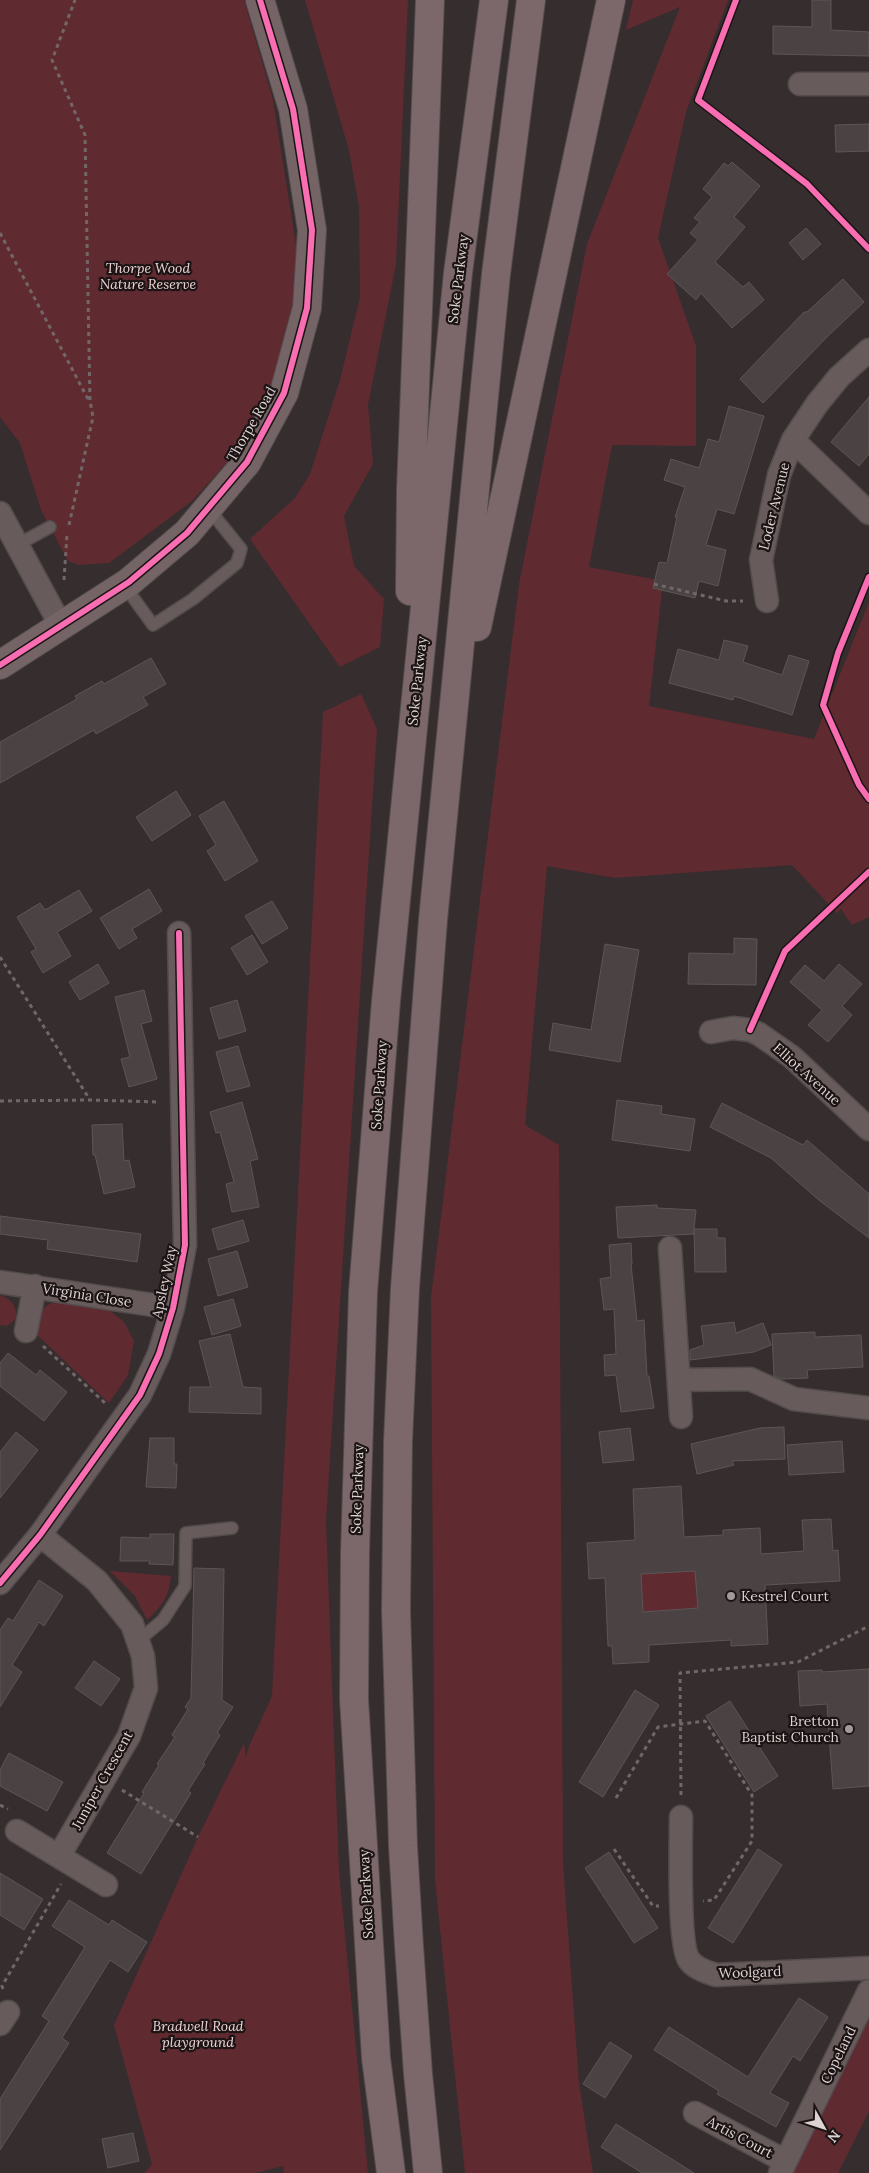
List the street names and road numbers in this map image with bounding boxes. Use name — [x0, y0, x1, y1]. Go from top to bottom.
street label: Soke Parkway — [444, 233, 472, 325]
street label: Thorpe Road — [222, 383, 280, 465]
street label: Loder Avenue — [754, 460, 794, 552]
street label: Soke Parkway — [403, 635, 431, 726]
street label: Soke Parkway — [367, 1039, 391, 1130]
street label: Elliot Avenue — [769, 1039, 845, 1109]
street label: Apsley Way — [147, 1243, 181, 1321]
street label: Virginia Close — [40, 1279, 133, 1311]
street label: Soke Parkway — [346, 1443, 368, 1534]
street label: Juniper Crescent — [67, 1727, 137, 1833]
street label: Soke Parkway — [355, 1848, 377, 1939]
street label: Woolgard — [718, 1962, 782, 1982]
street label: Copeland — [816, 2023, 860, 2087]
street label: Artis Court — [703, 2112, 777, 2162]

